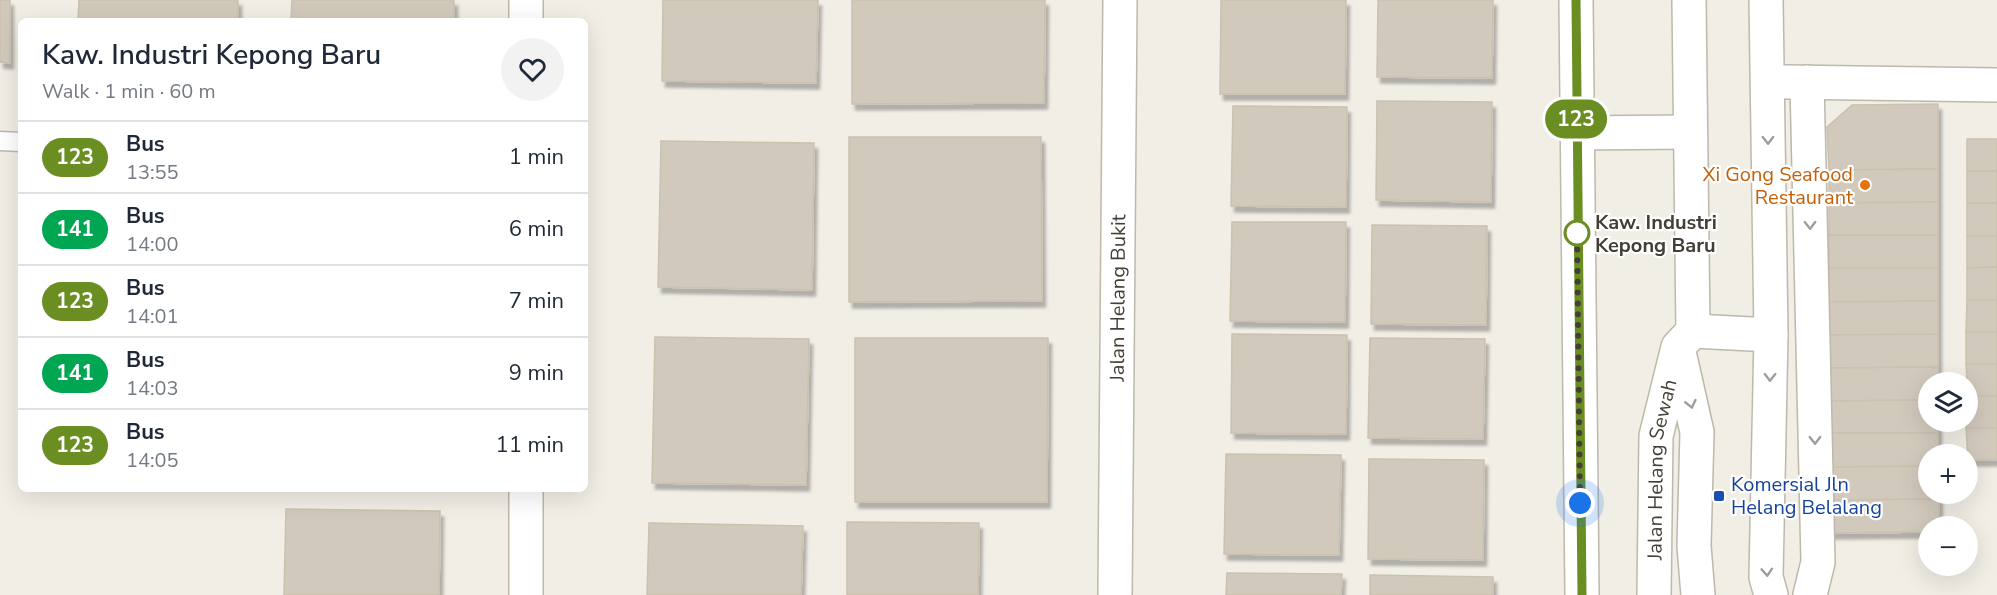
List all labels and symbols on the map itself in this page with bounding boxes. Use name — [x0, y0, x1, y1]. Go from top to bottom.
line badge: 123 — [1542, 100, 1610, 138]
one-way arrow — [1762, 136, 1774, 145]
place label: Xi Gong Seafood Restaurant — [1703, 161, 1854, 211]
marker: Xi Gong Seafood Restaurant — [1858, 178, 1872, 192]
place label: Kaw. Industri Kepong Baru — [1595, 209, 1717, 259]
street label: Jalan Helang Bukit — [1104, 213, 1132, 383]
marker: Kaw. Industri Kepong Baru — [1564, 220, 1590, 246]
one-way arrow — [1804, 220, 1817, 229]
one-way arrow — [1764, 373, 1776, 382]
street label: Jalan Helang Sewah — [1641, 376, 1684, 561]
one-way arrow — [1684, 399, 1697, 409]
one-way arrow — [1809, 436, 1821, 445]
place label: Komersial Jln Helang Belalang — [1731, 471, 1882, 521]
your location — [1565, 488, 1595, 518]
marker: Komersial Jln Helang Belalang — [1712, 489, 1726, 503]
one-way arrow — [1760, 567, 1773, 577]

